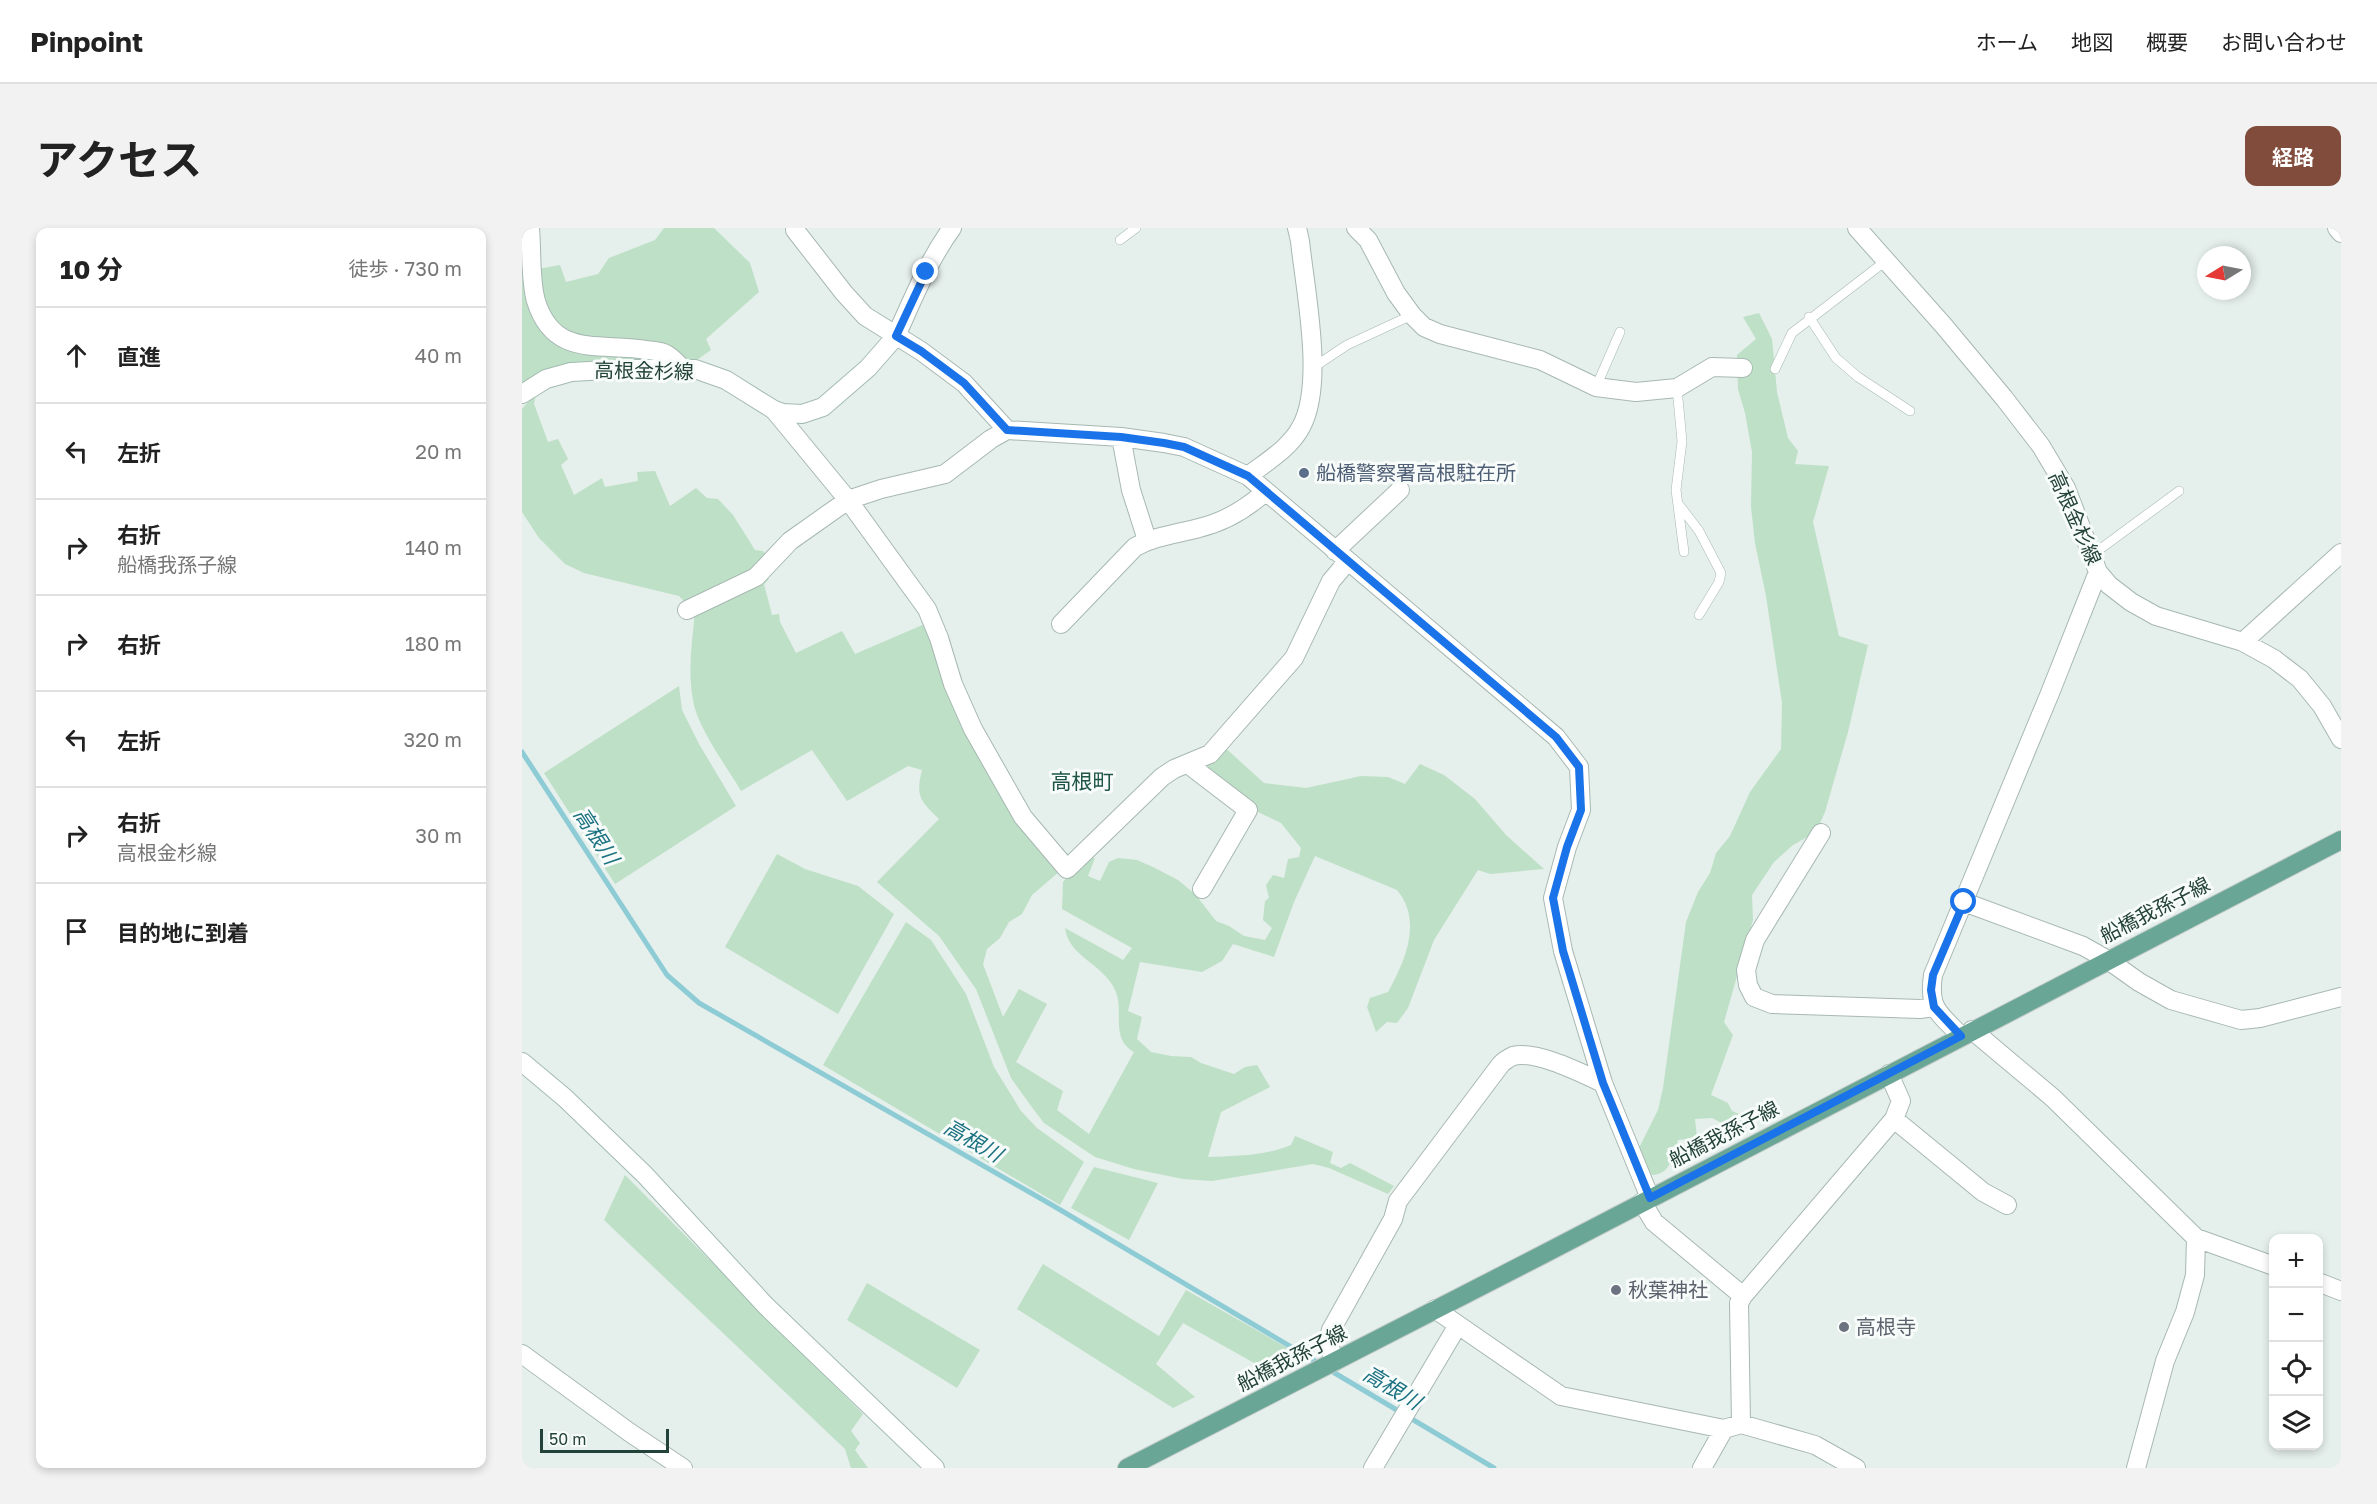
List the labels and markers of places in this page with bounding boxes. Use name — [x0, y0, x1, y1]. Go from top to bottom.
place label: 船橋警察署高根駐在所 — [1316, 460, 1516, 484]
marker: 船橋警察署高根駐在所 — [1297, 466, 1311, 480]
place label: 秋葉神社 — [1628, 1277, 1708, 1301]
marker: 秋葉神社 — [1609, 1283, 1623, 1297]
place label: 高根寺 — [1856, 1314, 1916, 1338]
marker: 高根寺 — [1837, 1320, 1851, 1334]

